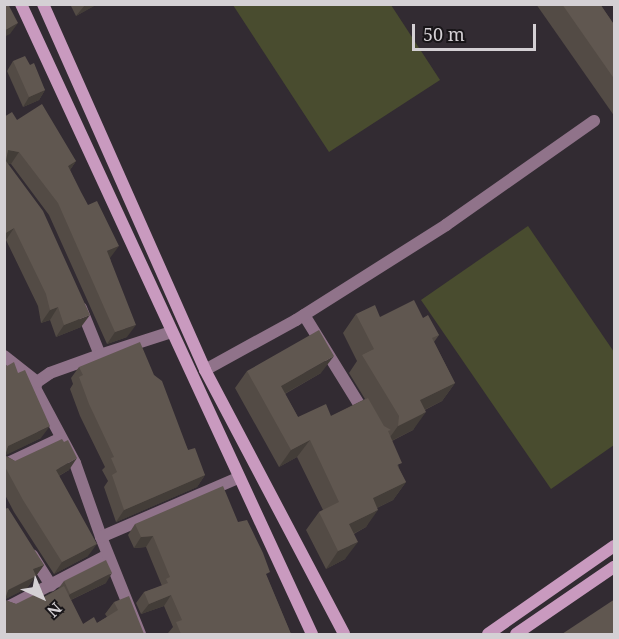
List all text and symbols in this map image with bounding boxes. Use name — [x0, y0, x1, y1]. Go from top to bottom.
scale bar — [415, 12, 540, 50]
text: 50 m — [423, 22, 465, 46]
north arrow — [12, 567, 72, 627]
text: N — [42, 598, 67, 622]

